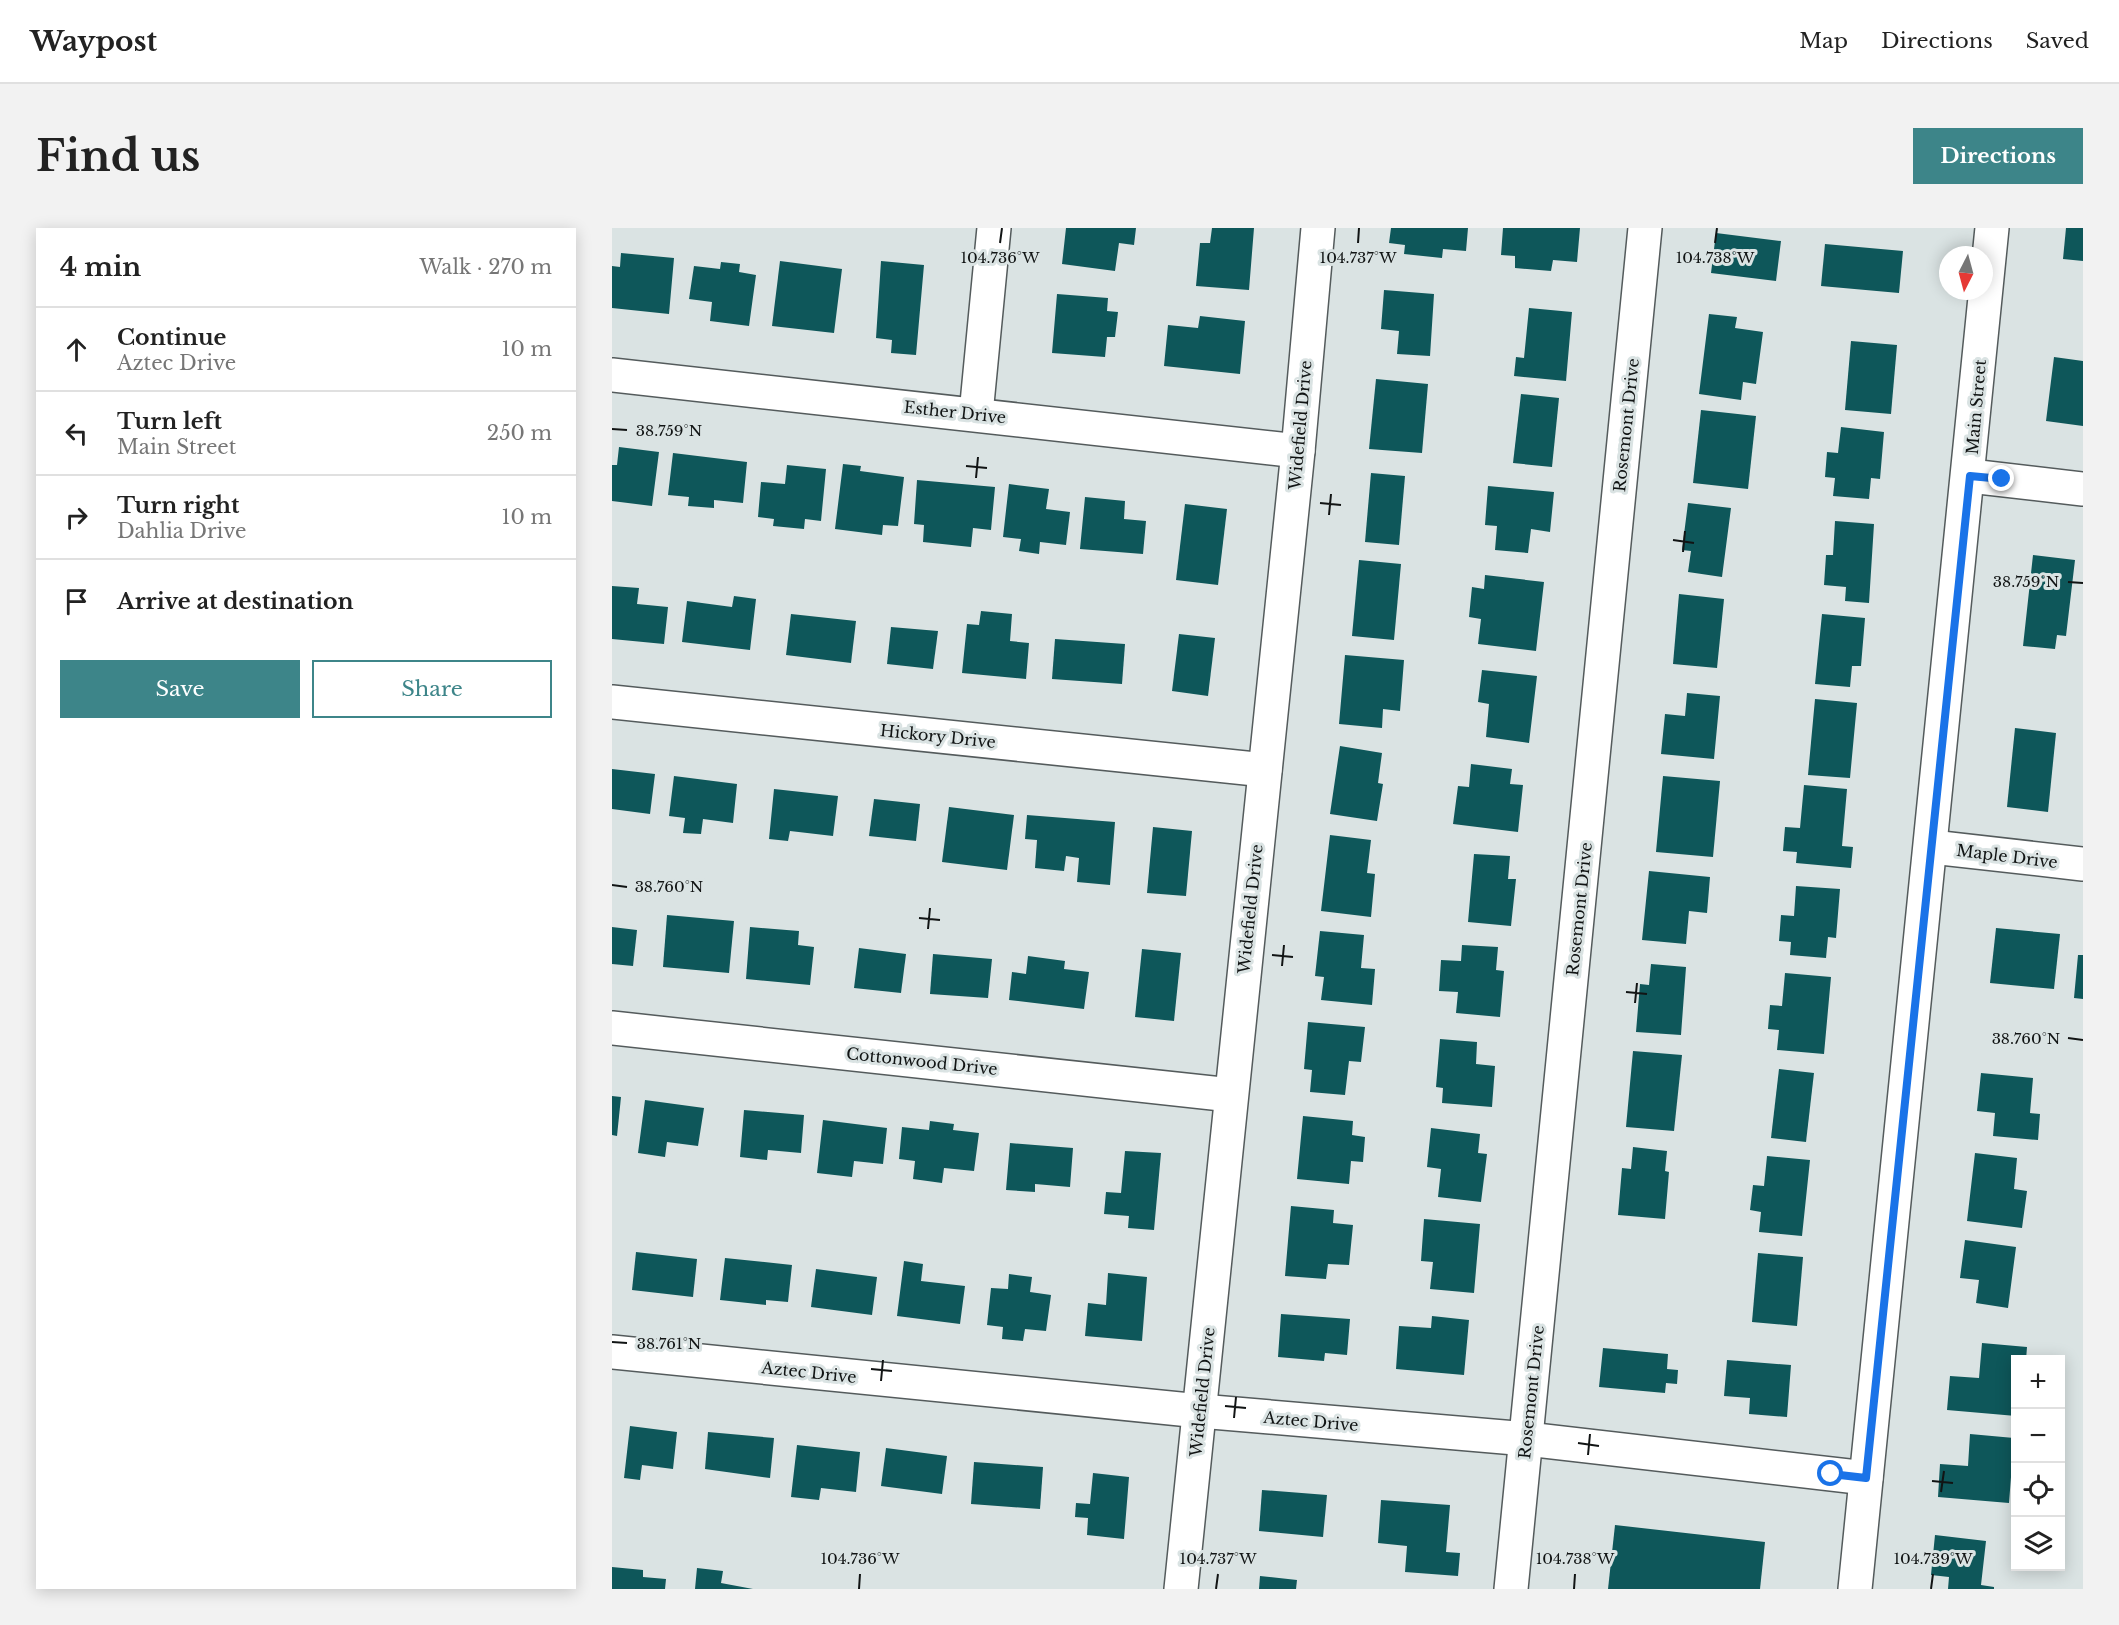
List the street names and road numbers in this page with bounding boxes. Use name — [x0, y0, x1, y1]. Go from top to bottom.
street label: Rosemont Drive — [1609, 357, 1643, 493]
street label: Widefield Drive — [1284, 359, 1316, 492]
street label: Main Street — [1962, 359, 1990, 455]
street label: Esther Drive — [903, 397, 1007, 427]
street label: Hickory Drive — [879, 720, 997, 752]
street label: Maple Drive — [1955, 840, 2059, 872]
street label: Rosemont Drive — [1562, 841, 1596, 977]
street label: Widefield Drive — [1233, 843, 1267, 976]
street label: Cottonwood Drive — [845, 1043, 999, 1079]
street label: Rosemont Drive — [1514, 1324, 1548, 1460]
street label: Widefield Drive — [1185, 1326, 1219, 1459]
street label: Aztec Drive — [760, 1357, 857, 1387]
street label: Aztec Drive — [1262, 1407, 1359, 1435]

